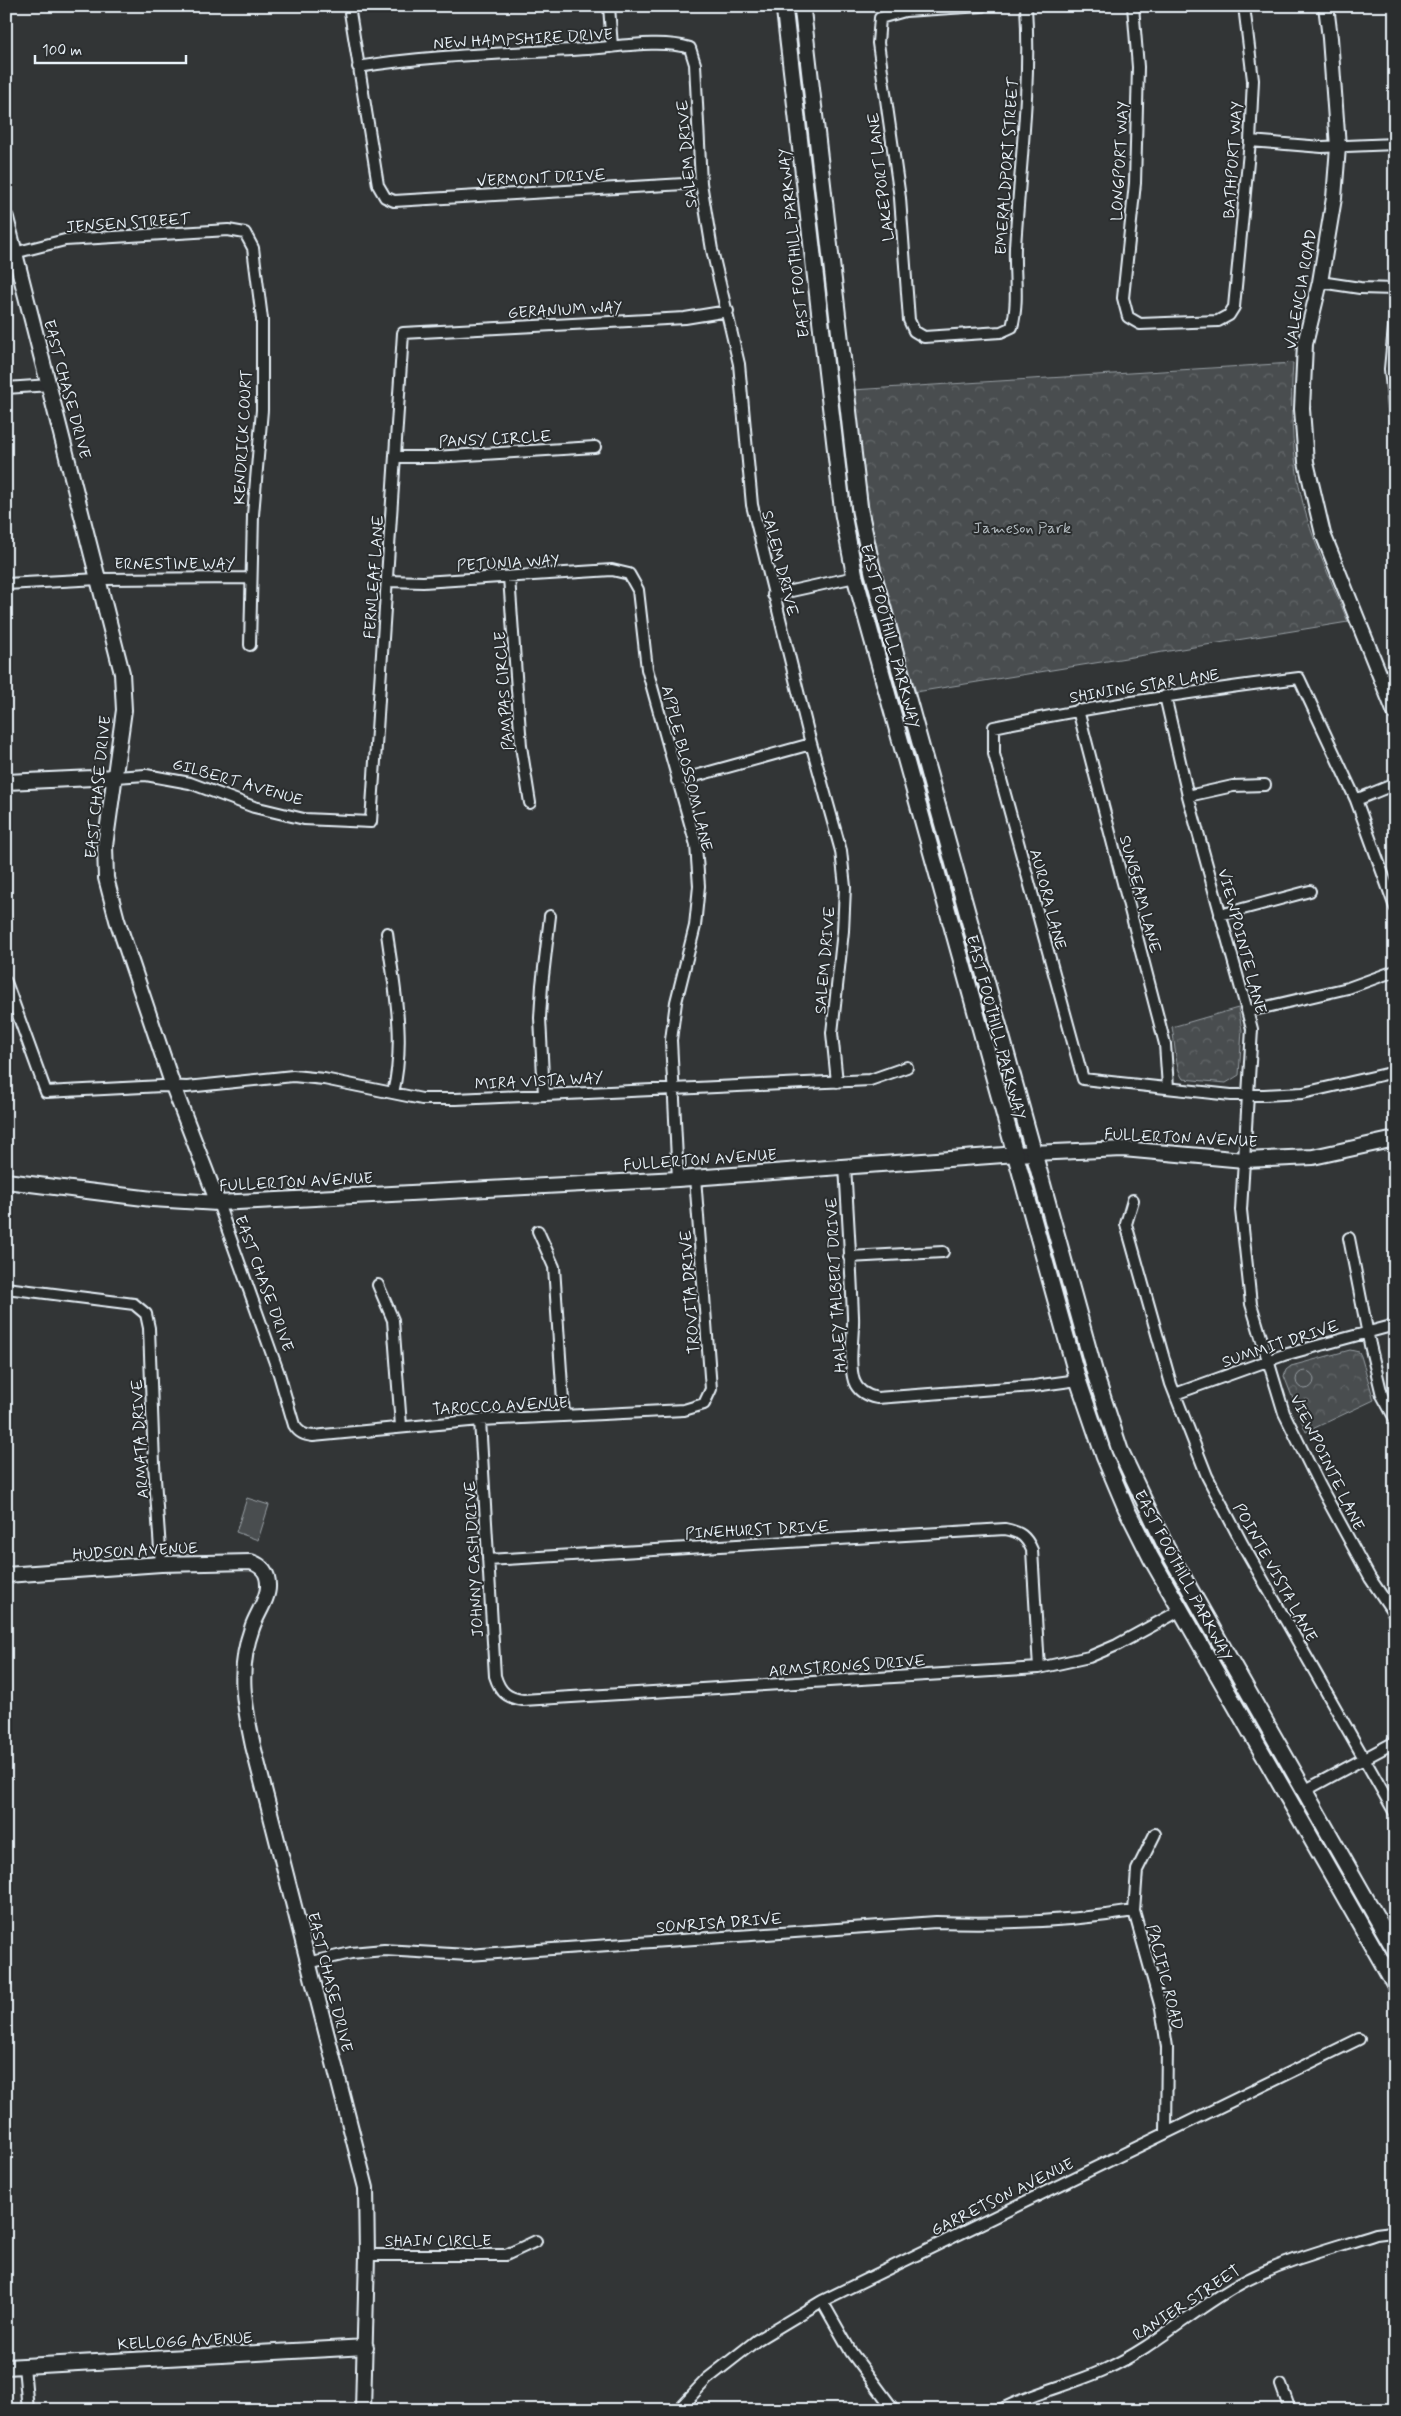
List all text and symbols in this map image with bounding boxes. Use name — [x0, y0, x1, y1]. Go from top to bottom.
street label: NEW HAMPSHIRE DRIVE — [433, 24, 613, 55]
scale bar — [35, 32, 186, 64]
text: 100 m — [42, 41, 82, 61]
street label: EMERALDPORT STREET — [991, 75, 1024, 256]
street label: SALEM DRIVE — [672, 99, 703, 209]
street label: LONGPORT WAY — [1107, 100, 1134, 222]
street label: BATHPORT WAY — [1219, 101, 1248, 219]
street label: LAKEPORT LANE — [863, 111, 900, 242]
street label: EAST FOOTHILL PARKWAY — [774, 147, 815, 339]
street label: VERMONT DRIVE — [476, 165, 606, 192]
street label: JENSEN STREET — [65, 209, 192, 238]
street label: VALENCIA ROAD — [1281, 228, 1322, 351]
street label: GERANIUM WAY — [507, 297, 623, 324]
street label: EAST CHASE DRIVE — [38, 317, 95, 461]
street label: KENDRICK COURT — [229, 369, 258, 505]
street label: PANSY CIRCLE — [438, 426, 552, 453]
street label: SALEM DRIVE — [756, 508, 803, 618]
street label: FERNLEAF LANE — [360, 514, 389, 640]
park label: Jameson Park — [973, 518, 1071, 539]
street label: EAST FOOTHILL PARKWAY — [855, 542, 924, 731]
street label: PETUNIA WAY — [456, 550, 560, 577]
street label: ERNESTINE WAY — [114, 554, 236, 575]
street label: PAMPAS CIRCLE — [490, 630, 519, 751]
street label: SHINING STAR LANE — [1068, 664, 1221, 709]
street label: APPLE BLOSSOM LANE — [656, 683, 717, 853]
street label: EAST CHASE DRIVE — [81, 715, 116, 860]
street label: GILBERT AVENUE — [170, 754, 305, 811]
street label: SUNBEAM LANE — [1114, 833, 1165, 956]
street label: AURORA LANE — [1024, 847, 1071, 952]
street label: VIEWPOINTE LANE — [1212, 867, 1271, 1016]
street label: SALEM DRIVE — [810, 905, 841, 1015]
street label: EAST FOOTHILL PARKWAY — [961, 933, 1030, 1122]
street label: MIRA VISTA WAY — [474, 1068, 604, 1095]
street label: FULLERTON AVENUE — [1104, 1124, 1258, 1153]
street label: FULLERTON AVENUE — [623, 1145, 778, 1176]
street label: FULLERTON AVENUE — [219, 1168, 373, 1197]
street label: HALEY TALBERT DRIVE — [821, 1197, 852, 1373]
street label: EAST CHASE DRIVE — [229, 1213, 298, 1355]
street label: TROVITA DRIVE — [676, 1229, 705, 1355]
street label: SUMMIT DRIVE — [1219, 1316, 1342, 1373]
street label: ARMATA DRIVE — [127, 1379, 154, 1499]
street label: VIEWPOINTE LANE — [1285, 1391, 1369, 1534]
street label: TAROCCO AVENUE — [432, 1392, 568, 1421]
street label: JOHNNY CASH DRIVE — [460, 1480, 489, 1638]
street label: EAST FOOTHILL PARKWAY — [1129, 1487, 1237, 1665]
street label: POINTE VISTA LANE — [1228, 1500, 1322, 1646]
street label: PINEHURST DRIVE — [685, 1516, 830, 1545]
street label: HUDSON AVENUE — [72, 1538, 198, 1565]
street label: ARMSTRONGS DRIVE — [768, 1651, 926, 1682]
street label: SONRISA DRIVE — [655, 1909, 783, 1938]
street label: EAST CHASE DRIVE — [302, 1910, 357, 2055]
street label: PACIFIC ROAD — [1141, 1922, 1188, 2032]
street label: GARRETSON AVENUE — [928, 2154, 1078, 2241]
street label: SHAIN CIRCLE — [385, 2231, 491, 2252]
street label: RANIER STREET — [1129, 2260, 1245, 2346]
street label: KELLOGG AVENUE — [117, 2327, 253, 2356]

